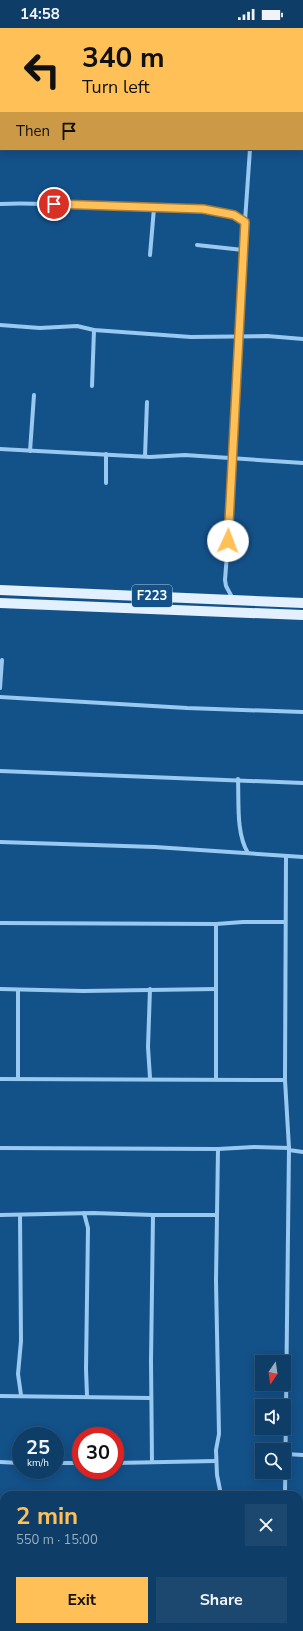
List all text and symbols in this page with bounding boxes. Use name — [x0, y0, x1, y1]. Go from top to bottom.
text: 14:58 — [20, 4, 60, 24]
text: 340 m — [82, 39, 165, 77]
icon: left — [16, 44, 68, 96]
text: Turn left — [82, 75, 150, 99]
icon: arrive — [58, 120, 80, 142]
text: Then — [16, 121, 50, 141]
pin — [37, 187, 71, 221]
icon: arrive — [43, 193, 65, 215]
position arrow — [207, 520, 249, 562]
road number: F223 — [132, 585, 172, 607]
north arrow — [255, 1355, 291, 1391]
map controls — [255, 1355, 291, 1479]
button: sound — [255, 1399, 291, 1435]
speed limit sign: 30 — [72, 1427, 124, 1479]
text: 25 — [26, 1434, 50, 1461]
button: search — [255, 1443, 291, 1479]
text: km/h — [27, 1456, 49, 1470]
text: 2 min — [16, 1500, 78, 1532]
button: close — [245, 1504, 287, 1546]
text: 550 m · 15:00 — [16, 1531, 98, 1549]
button: Exit — [16, 1577, 148, 1623]
button: Share — [156, 1577, 287, 1623]

